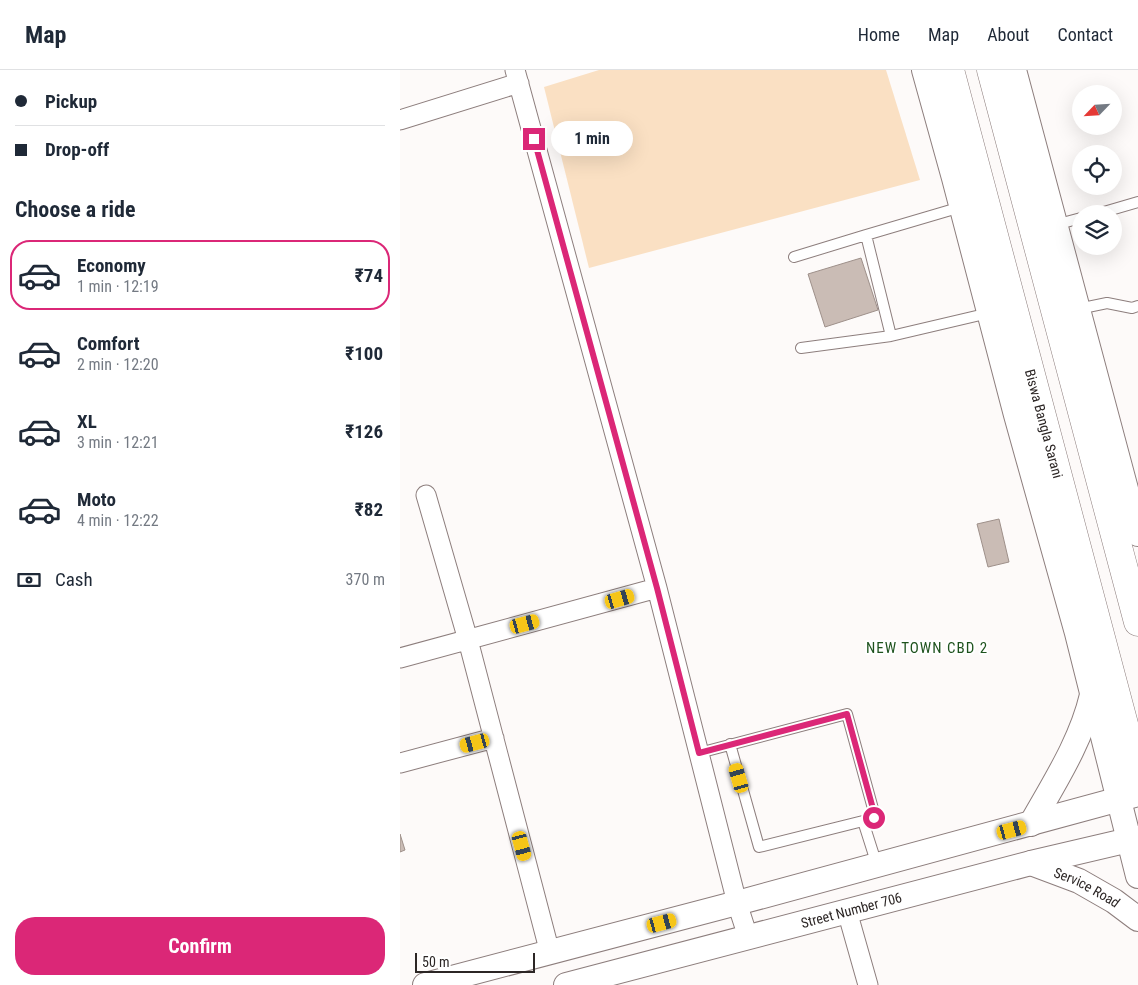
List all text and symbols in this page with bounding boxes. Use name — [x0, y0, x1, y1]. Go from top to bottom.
text: Map — [25, 21, 66, 49]
text: Home — [858, 24, 900, 45]
text: Map — [928, 24, 959, 45]
text: About — [987, 24, 1029, 45]
text: Contact — [1057, 24, 1113, 45]
north arrow — [1072, 85, 1122, 135]
map controls — [1072, 85, 1122, 255]
text: Pickup — [45, 90, 97, 113]
callout: 1 min — [552, 122, 634, 156]
route end — [523, 128, 545, 150]
text: 1 min — [574, 129, 610, 148]
text: Drop-off — [45, 138, 109, 161]
button: locate — [1072, 145, 1122, 195]
text: Choose a ride — [15, 197, 136, 222]
button: layers — [1072, 205, 1122, 255]
icon: car — [17, 253, 62, 298]
text: Economy — [77, 254, 146, 277]
text: ₹74 — [355, 264, 383, 287]
text: 1 min · 12:19 — [77, 277, 159, 296]
icon: car — [17, 331, 62, 376]
text: Comfort — [77, 332, 140, 355]
text: ₹100 — [345, 342, 383, 365]
text: 2 min · 12:20 — [77, 355, 159, 374]
street label: Biswa Bangla Sarani — [1022, 367, 1066, 480]
icon: car — [17, 409, 62, 454]
text: XL — [77, 410, 97, 433]
text: ₹126 — [345, 420, 383, 443]
text: 3 min · 12:21 — [77, 433, 159, 452]
icon: car — [17, 487, 62, 532]
text: Moto — [77, 488, 116, 511]
text: ₹82 — [355, 498, 383, 521]
text: 4 min · 12:22 — [77, 511, 159, 530]
icon: cash — [15, 566, 43, 594]
text: Cash — [55, 568, 93, 591]
text: 370 m — [346, 570, 385, 589]
car — [603, 588, 636, 610]
car — [508, 613, 541, 635]
district label: NEW TOWN CBD 2 — [866, 639, 988, 657]
car — [458, 732, 491, 754]
car — [727, 762, 750, 794]
route start — [863, 807, 885, 829]
car — [995, 819, 1028, 841]
car — [510, 830, 533, 862]
street label: Service Road — [1052, 864, 1123, 911]
street label: Street Number 706 — [799, 889, 904, 931]
car — [645, 912, 678, 934]
button: Confirm — [15, 917, 385, 975]
scale bar — [415, 950, 535, 973]
text: 50 m — [422, 954, 450, 970]

